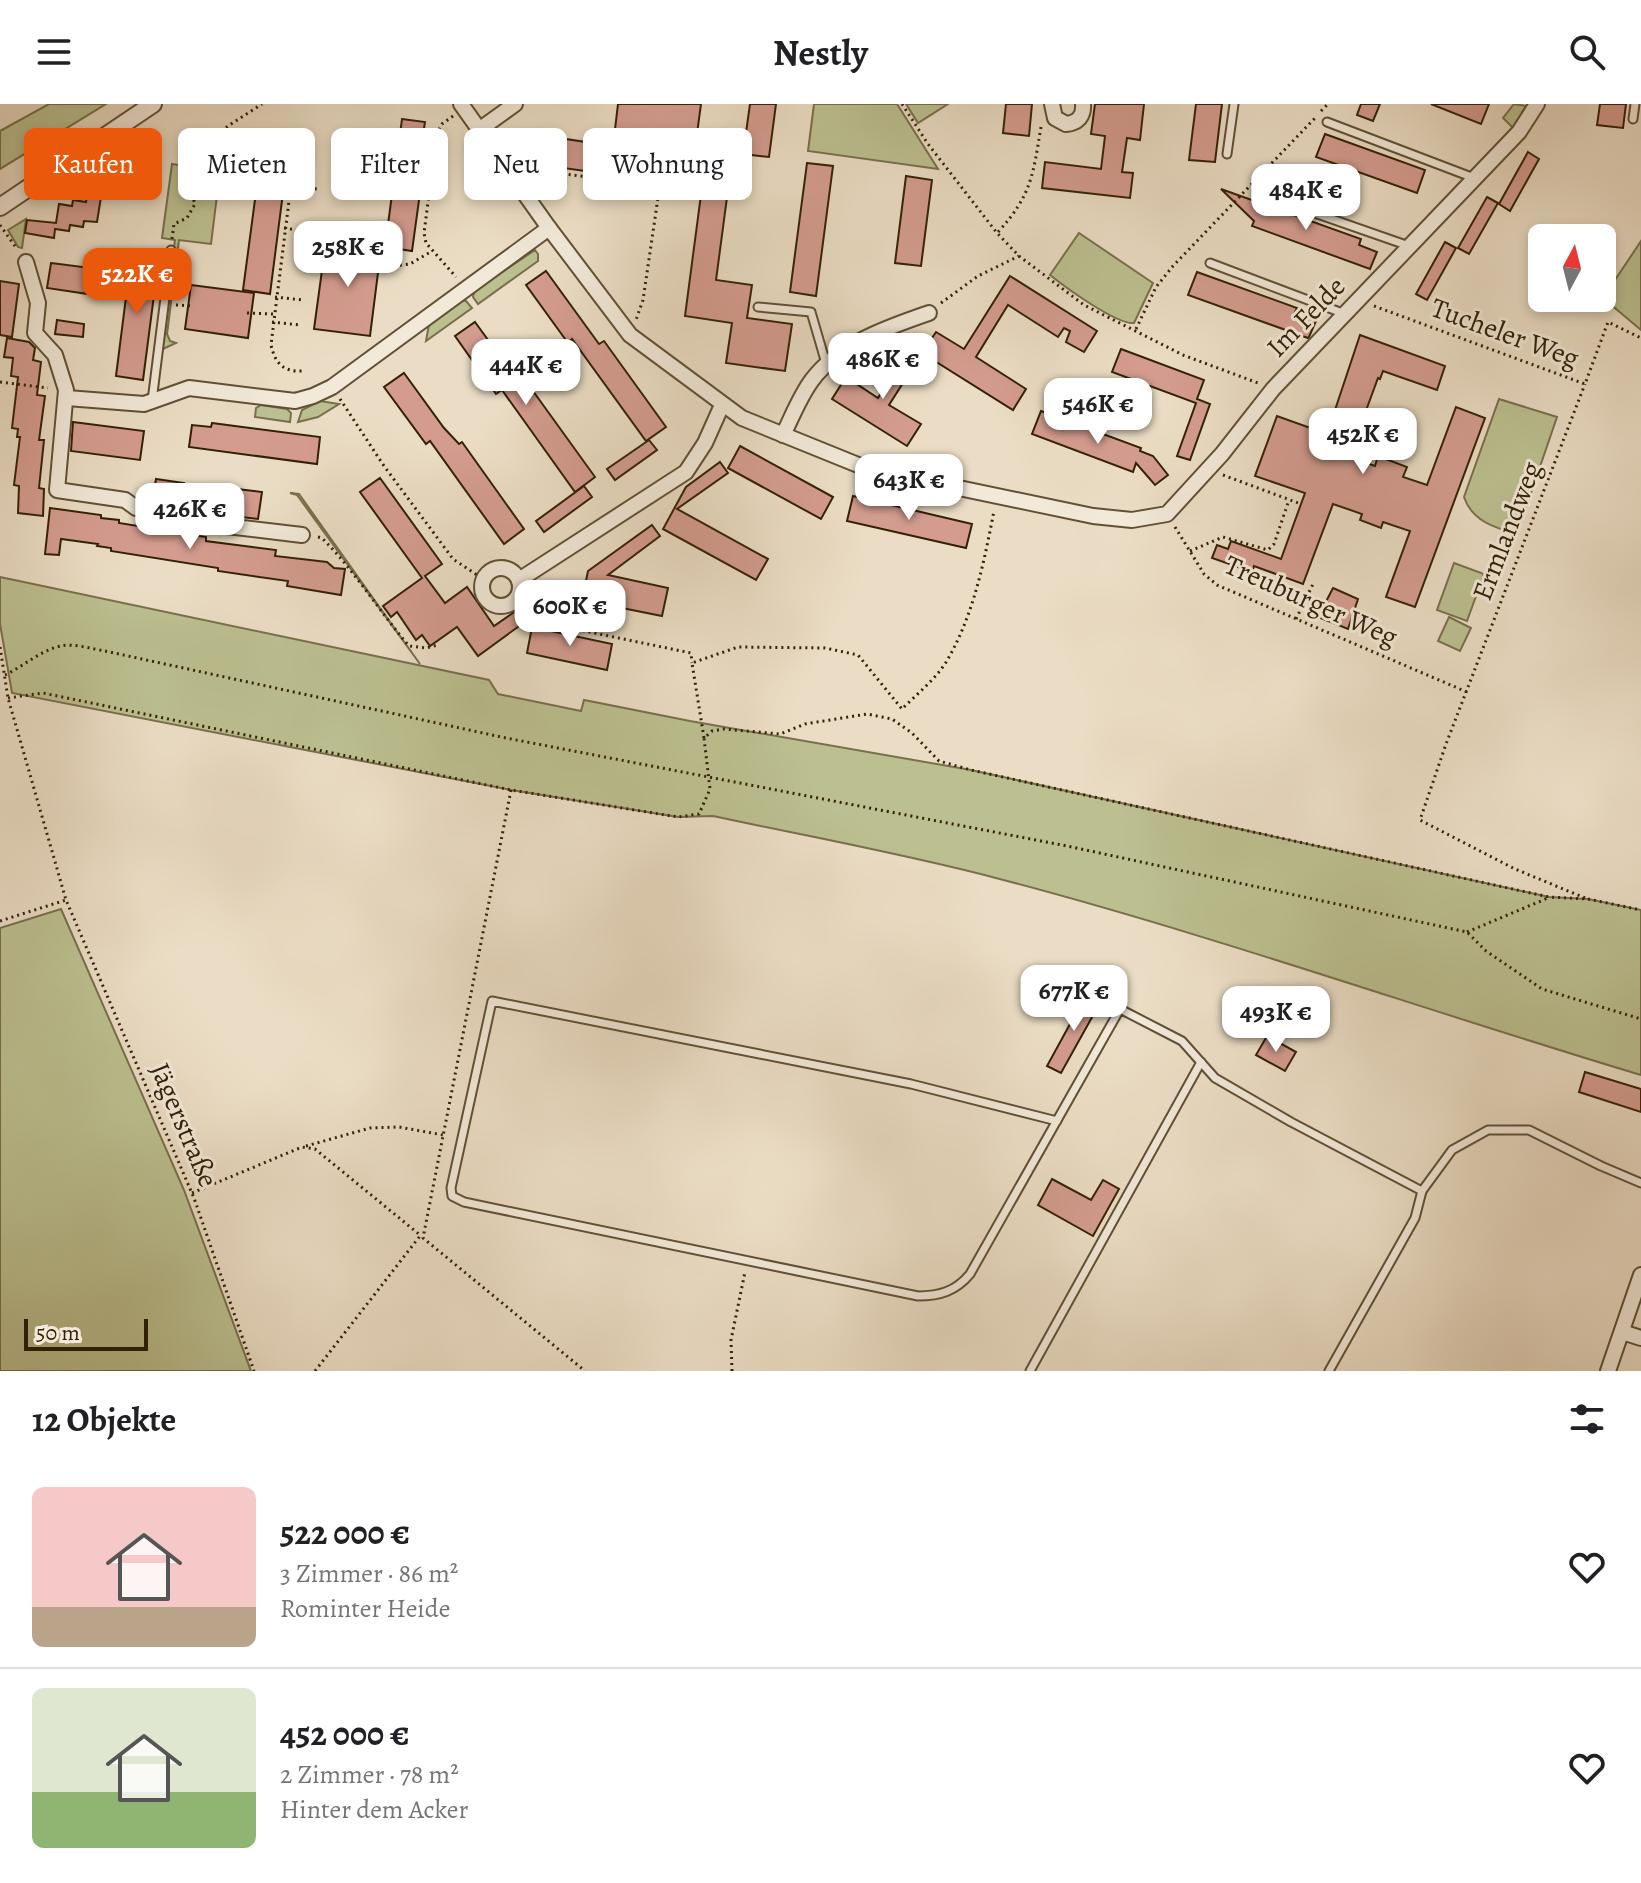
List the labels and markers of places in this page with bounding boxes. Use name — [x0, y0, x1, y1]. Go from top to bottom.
pin: 484K € — [1241, 164, 1371, 232]
pin: 258K € — [283, 221, 413, 289]
pin: 522K € — [72, 248, 202, 316]
pin: 486K € — [818, 333, 948, 401]
pin: 444K € — [461, 339, 591, 407]
pin: 546K € — [1033, 378, 1163, 446]
pin: 452K € — [1298, 408, 1428, 476]
pin: 643K € — [844, 454, 974, 522]
pin: 426K € — [125, 483, 255, 551]
pin: 600K € — [505, 580, 635, 648]
pin: 677K € — [1009, 965, 1139, 1033]
pin: 493K € — [1211, 986, 1341, 1054]

